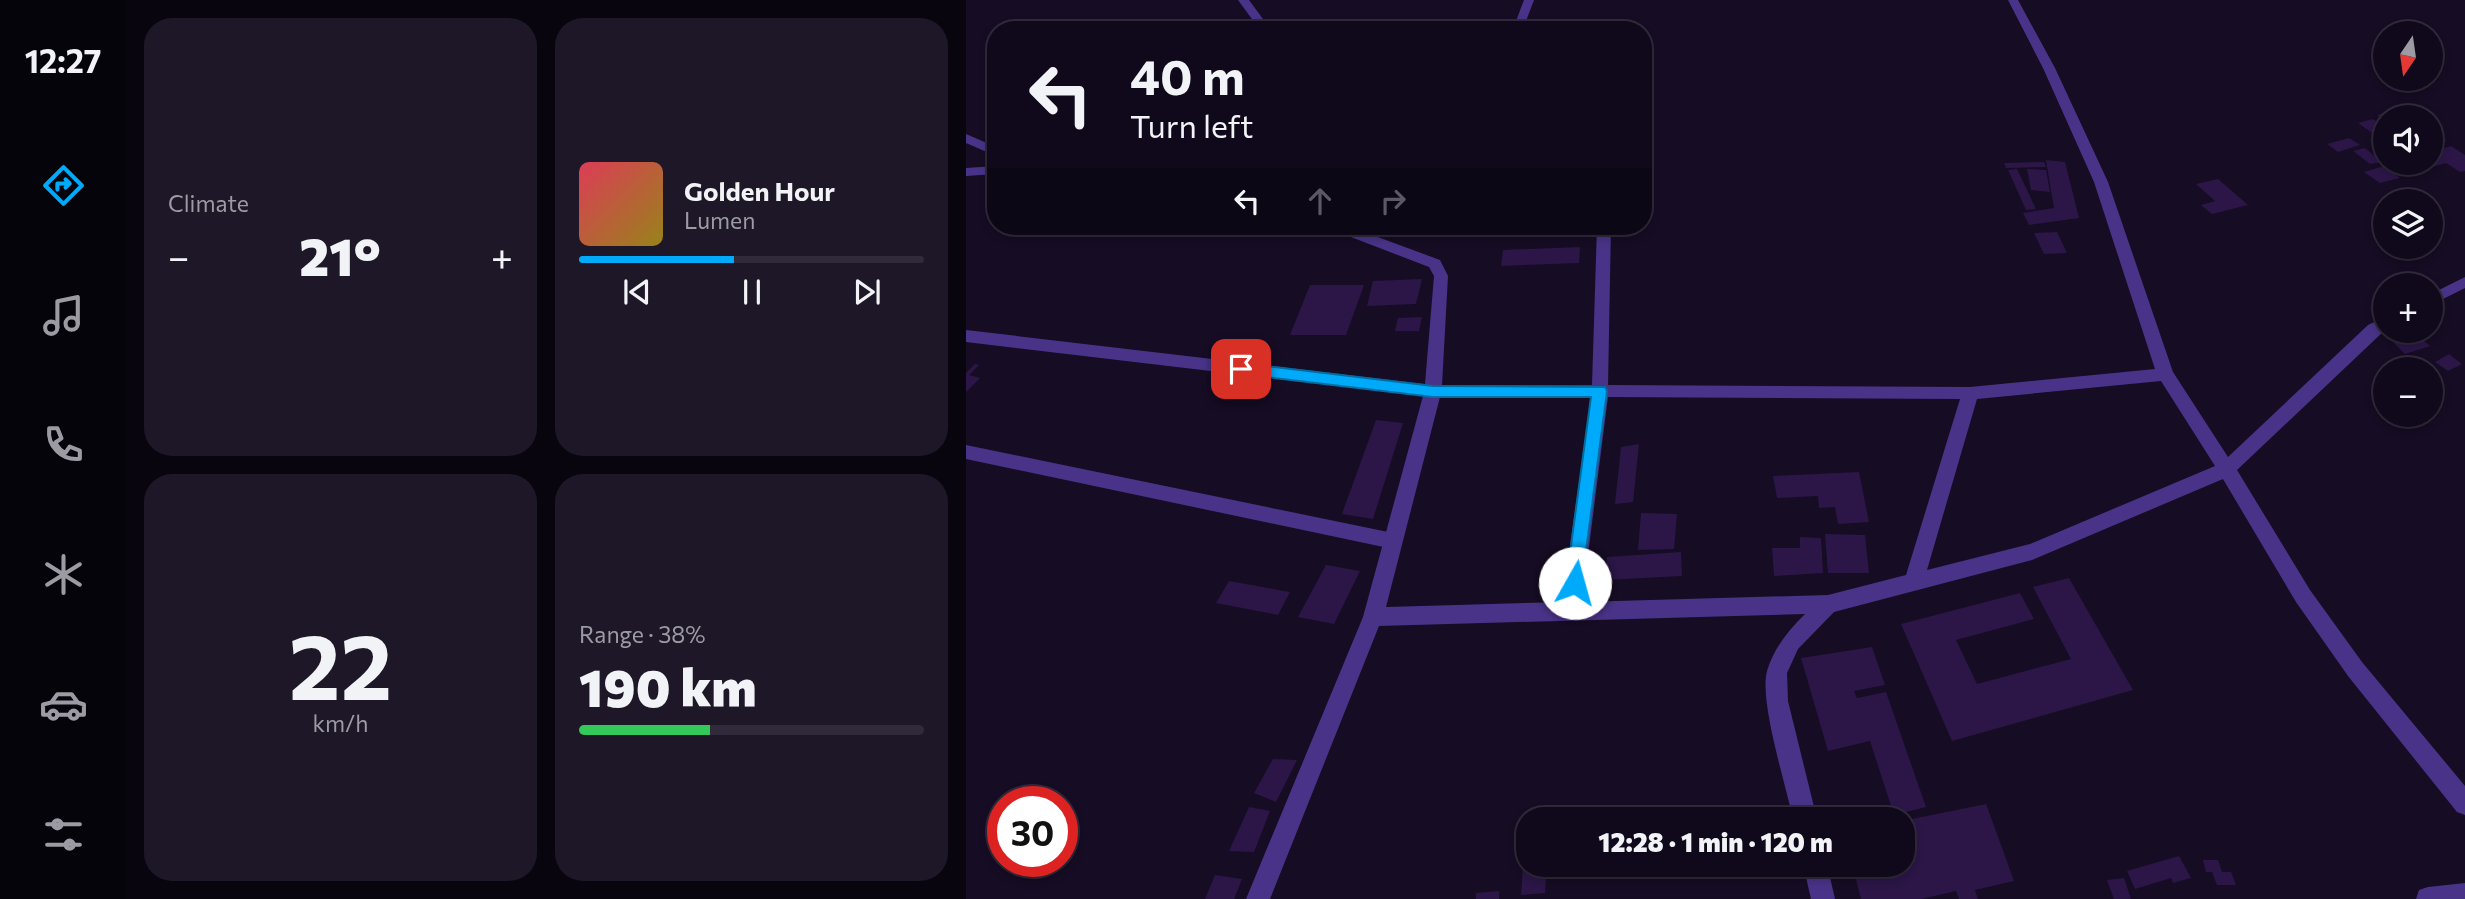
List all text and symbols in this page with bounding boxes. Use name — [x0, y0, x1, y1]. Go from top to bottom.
north arrow — [2373, 21, 2443, 91]
map controls — [2373, 21, 2443, 427]
text: 12:27 — [25, 40, 101, 80]
text: 40 m — [1130, 45, 1245, 105]
icon: left — [1015, 49, 1106, 140]
text: Turn left — [1130, 105, 1254, 145]
button: sound — [2373, 105, 2443, 175]
icon: directions — [39, 161, 88, 210]
text: Golden Hour — [684, 175, 835, 206]
icon: left — [1228, 182, 1266, 220]
icon: ahead — [1301, 182, 1339, 220]
icon: right — [1374, 182, 1412, 220]
text: Climate — [168, 189, 249, 217]
button: layers — [2373, 189, 2443, 259]
text: Lumen — [684, 206, 755, 234]
text: 21° — [299, 223, 381, 287]
text: − — [168, 232, 190, 279]
text: + — [491, 232, 513, 279]
icon: previous — [618, 273, 656, 311]
icon: pause — [733, 273, 771, 311]
icon: next — [848, 273, 886, 311]
button: + — [2373, 273, 2443, 343]
icon: music — [39, 291, 88, 340]
pin — [1211, 339, 1271, 399]
icon: arrive — [1222, 350, 1260, 388]
button: − — [2373, 357, 2443, 427]
icon: phone — [39, 420, 88, 469]
position arrow — [1538, 546, 1612, 620]
icon: climate — [39, 550, 88, 599]
text: 22 — [289, 607, 392, 719]
text: Range · 38% — [579, 620, 706, 648]
text: 190 km — [579, 654, 757, 718]
icon: car — [39, 680, 88, 729]
text: km/h — [313, 709, 368, 737]
speed limit sign: 30 — [987, 786, 1078, 877]
icon: filters — [39, 810, 88, 859]
text: 12:28 · 1 min · 120 m — [1598, 826, 1833, 857]

